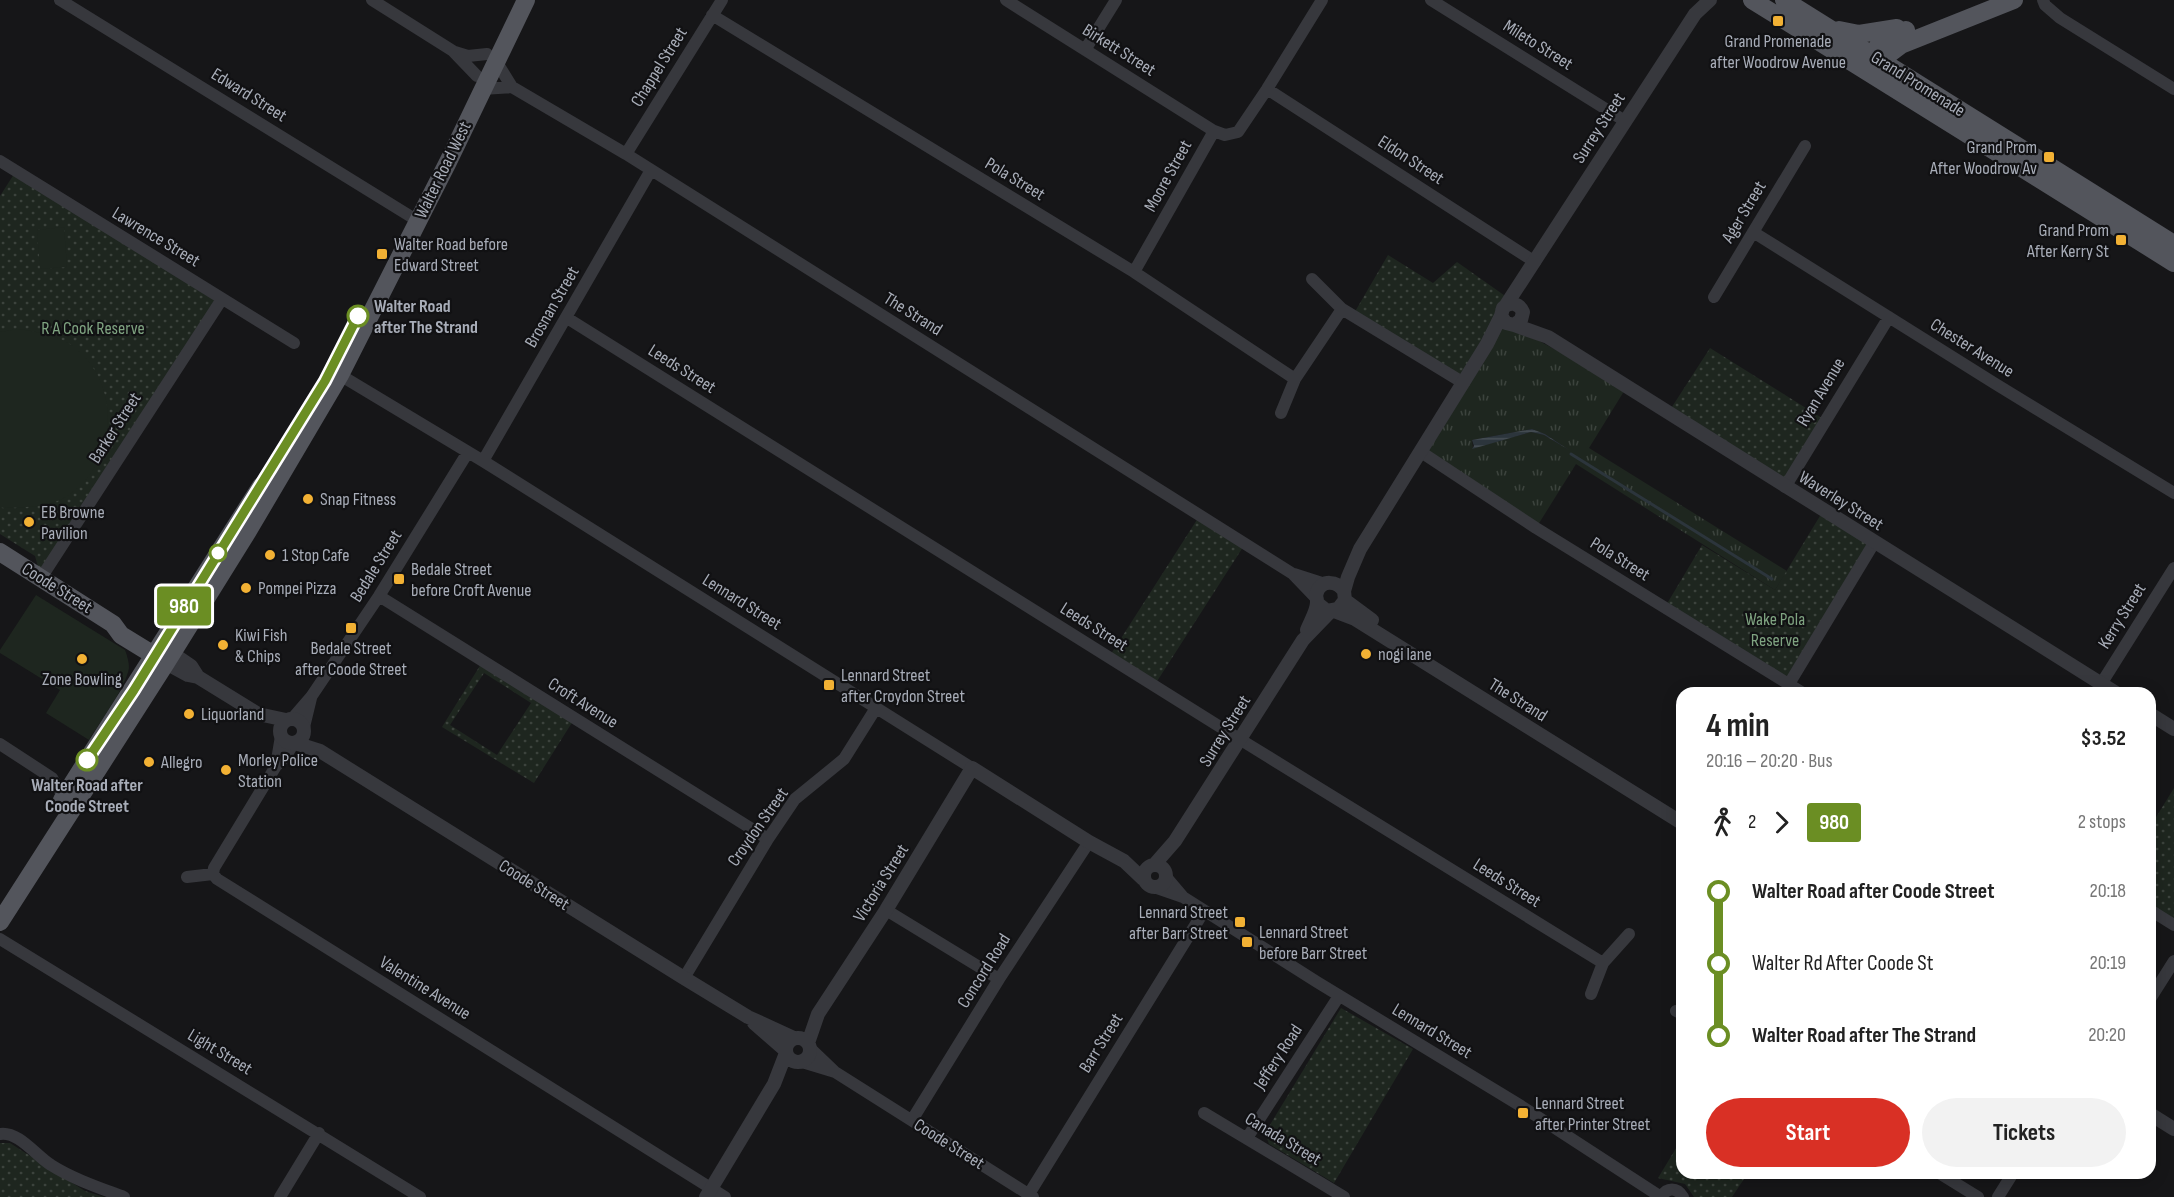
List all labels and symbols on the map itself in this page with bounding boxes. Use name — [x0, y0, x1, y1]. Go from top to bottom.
marker: Grand Promenade after Woodrow Avenue — [1771, 14, 1785, 28]
street label: Mileto Street — [1499, 15, 1577, 75]
street label: Birkett Street — [1079, 19, 1160, 81]
street label: Chappel Street — [626, 23, 692, 111]
place label: Grand Promenade after Woodrow Avenue — [1710, 31, 1846, 73]
street label: Grand Promenade — [1867, 47, 1969, 121]
street label: Edward Street — [207, 64, 291, 127]
street label: Surrey Street — [1568, 88, 1630, 167]
street label: Walter Road West — [410, 118, 476, 222]
street label: Eldon Street — [1374, 131, 1448, 189]
street label: Moore Street — [1140, 136, 1196, 215]
place label: Grand Prom After Woodrow Av — [1929, 137, 2037, 179]
marker: Grand Prom After Woodrow Av — [2042, 150, 2056, 164]
street label: Pola Street — [981, 153, 1049, 205]
street label: Ager Street — [1717, 177, 1771, 248]
street label: Lawrence Street — [108, 203, 204, 272]
place label: Grand Prom After Kerry St — [2026, 220, 2109, 262]
marker: Grand Prom After Kerry St — [2114, 233, 2128, 247]
place label: Walter Road before Edward Street — [394, 234, 508, 276]
marker: Walter Road before Edward Street — [375, 247, 389, 261]
street label: Brosnan Street — [520, 262, 584, 351]
street label: The Strand — [880, 288, 946, 340]
place label: Walter Road after The Strand — [374, 296, 478, 338]
marker: Walter Road after The Strand — [347, 305, 369, 327]
street label: Chester Avenue — [1926, 314, 2018, 382]
park label: R A Cook Reserve — [41, 318, 145, 339]
street label: Leeds Street — [644, 340, 720, 398]
street label: Ryan Avenue — [1792, 354, 1850, 430]
street label: Barker Street — [84, 388, 146, 467]
street label: Waverley Street — [1795, 467, 1887, 535]
place label: Snap Fitness — [320, 489, 396, 510]
marker: Snap Fitness — [301, 492, 315, 506]
place label: EB Browne Pavilion — [41, 502, 105, 544]
marker: EB Browne Pavilion — [22, 515, 36, 529]
street label: Bedale Street — [346, 526, 407, 606]
street label: Pola Street — [1586, 533, 1654, 586]
unlabelled marker — [209, 544, 227, 562]
place label: 1 Stop Cafe — [282, 545, 349, 566]
marker: 1 Stop Cafe — [263, 548, 277, 562]
street label: Coode Street — [18, 558, 97, 618]
place label: Bedale Street before Croft Avenue — [411, 559, 531, 601]
street label: Lennard Street — [699, 569, 786, 635]
marker: Bedale Street before Croft Avenue — [392, 572, 406, 586]
place label: Pompei Pizza — [258, 578, 336, 599]
street label: Kerry Street — [2094, 579, 2151, 653]
marker: Pompei Pizza — [239, 581, 253, 595]
line badge: 980 — [150, 586, 219, 626]
street label: Leeds Street — [1056, 598, 1132, 656]
park label: Wake Pola Reserve — [1745, 609, 1805, 651]
marker: Bedale Street after Coode Street — [344, 621, 358, 635]
place label: Kiwi Fish & Chips — [235, 625, 287, 667]
marker: Kiwi Fish & Chips — [216, 638, 230, 652]
place label: Bedale Street after Coode Street — [295, 638, 407, 680]
place label: nogi lane — [1378, 644, 1432, 665]
marker: nogi lane — [1359, 647, 1373, 661]
marker: Zone Bowling — [75, 652, 89, 666]
place label: Lennard Street after Croydon Street — [841, 665, 965, 707]
place label: Zone Bowling — [42, 669, 122, 690]
street label: Croft Avenue — [544, 673, 622, 733]
street label: The Strand — [1485, 674, 1551, 726]
marker: Lennard Street after Croydon Street — [822, 678, 836, 692]
street label: Surrey Street — [1195, 691, 1255, 771]
place label: Liquorland — [201, 704, 264, 725]
marker: Liquorland — [182, 707, 196, 721]
marker: Walter Road after Coode Street — [76, 749, 98, 771]
place label: Morley Police Station — [238, 750, 318, 792]
place label: Allegro — [160, 752, 202, 773]
marker: Allegro — [142, 755, 156, 769]
marker: Morley Police Station — [219, 763, 233, 777]
place label: Walter Road after Coode Street — [31, 775, 143, 817]
street label: Croydon Street — [723, 783, 793, 870]
street label: Victoria Street — [849, 840, 913, 926]
street label: Leeds Street — [1469, 854, 1545, 912]
street label: Coode Street — [495, 855, 574, 915]
place label: Lennard Street after Barr Street — [1129, 902, 1229, 944]
marker: Lennard Street after Barr Street — [1233, 915, 1247, 929]
place label: Lennard Street before Barr Street — [1259, 922, 1368, 964]
street label: Concord Road — [953, 930, 1015, 1012]
marker: Lennard Street before Barr Street — [1240, 935, 1254, 949]
street label: Valentine Avenue — [376, 952, 474, 1024]
street label: Lennard Street — [1388, 999, 1476, 1063]
street label: Barr Street — [1075, 1009, 1128, 1077]
street label: Jeffery Road — [1249, 1021, 1307, 1094]
street label: Light Street — [184, 1025, 256, 1080]
place label: Lennard Street after Printer Street — [1535, 1093, 1651, 1135]
marker: Lennard Street after Printer Street — [1516, 1106, 1530, 1120]
street label: Canada Street — [1241, 1108, 1325, 1170]
street label: Coode Street — [910, 1114, 989, 1174]

